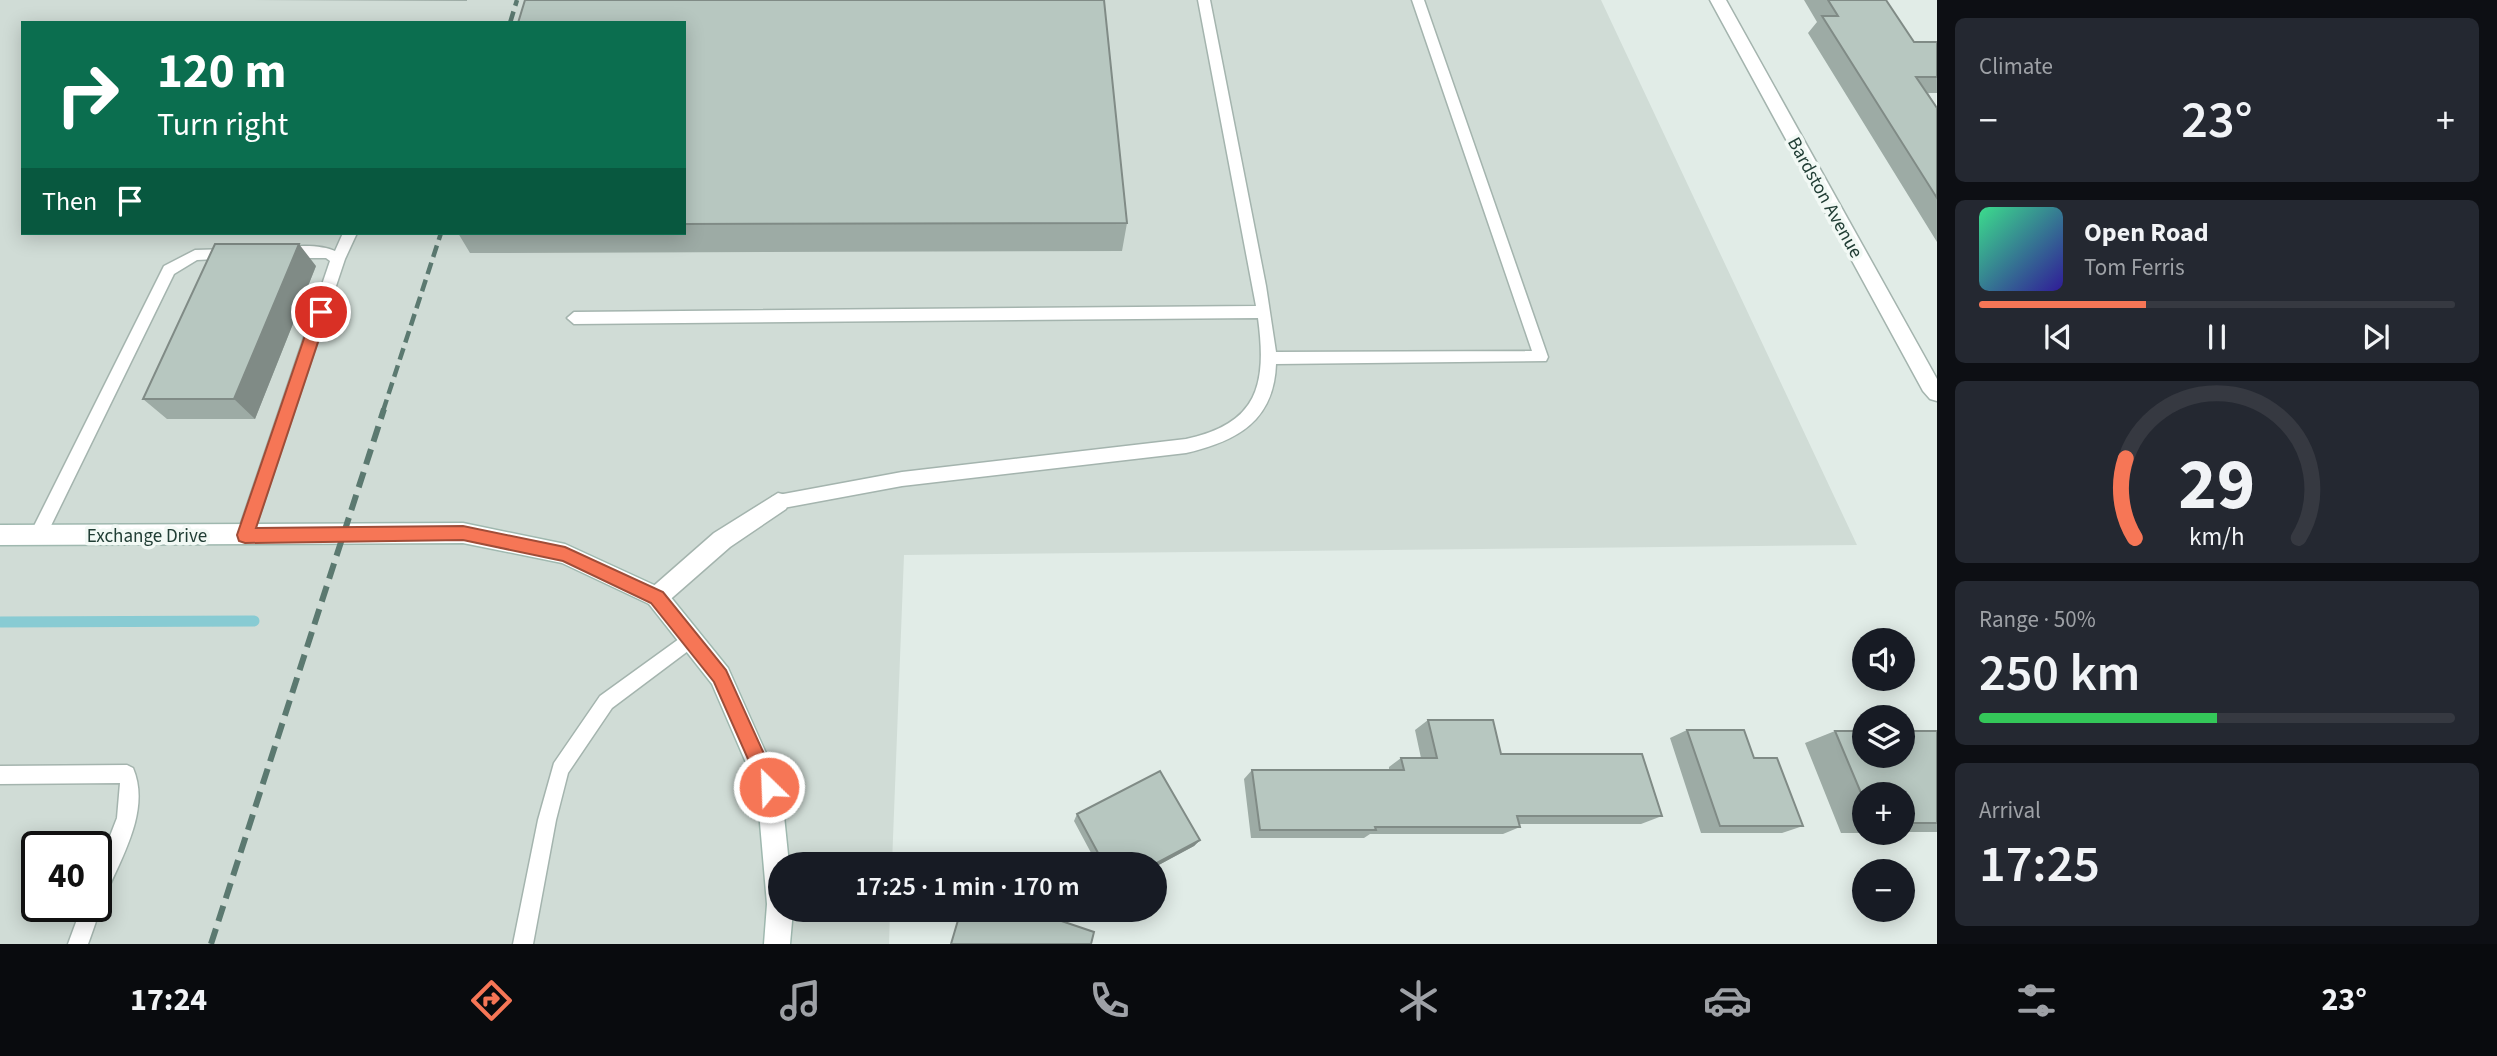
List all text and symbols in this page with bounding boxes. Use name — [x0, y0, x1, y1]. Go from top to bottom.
text: 120 m — [157, 37, 286, 107]
icon: right — [42, 49, 133, 140]
text: Climate — [1979, 50, 2053, 83]
text: 23° — [2181, 84, 2253, 158]
text: − — [1979, 94, 1998, 148]
text: + — [2436, 94, 2455, 148]
text: Turn right — [157, 102, 288, 148]
street label: Bardston Avenue — [1780, 132, 1869, 263]
icon: arrive — [111, 182, 149, 220]
text: Then — [42, 183, 97, 220]
text: Open Road — [2084, 214, 2209, 251]
text: Tom Ferris — [2084, 251, 2185, 284]
pin — [291, 282, 351, 342]
icon: arrive — [302, 293, 340, 331]
icon: previous — [2039, 318, 2077, 356]
icon: pause — [2198, 318, 2236, 356]
icon: next — [2357, 318, 2395, 356]
text: 29 — [2179, 433, 2255, 537]
text: km/h — [2189, 519, 2245, 555]
street label: Exchange Drive — [87, 523, 207, 550]
text: Range · 50% — [1979, 603, 2096, 636]
map controls — [1852, 628, 1915, 922]
button: sound — [1852, 628, 1915, 691]
text: 250 km — [1979, 637, 2140, 711]
button: layers — [1852, 705, 1915, 768]
position arrow — [732, 750, 806, 824]
button: + — [1852, 782, 1915, 845]
text: Arrival — [1979, 794, 2041, 827]
text: 17:25 — [1979, 828, 2100, 902]
speed limit sign: 40 — [21, 831, 112, 922]
button: − — [1852, 859, 1915, 922]
text: 17:25 · 1 min · 170 m — [855, 868, 1080, 905]
icon: directions — [467, 976, 516, 1025]
icon: music — [776, 976, 825, 1025]
icon: phone — [1085, 976, 1134, 1025]
icon: climate — [1394, 976, 1443, 1025]
icon: car — [1703, 976, 1752, 1025]
icon: filters — [2012, 976, 2061, 1025]
text: 17:24 — [130, 977, 207, 1023]
text: 23° — [2321, 977, 2367, 1023]

